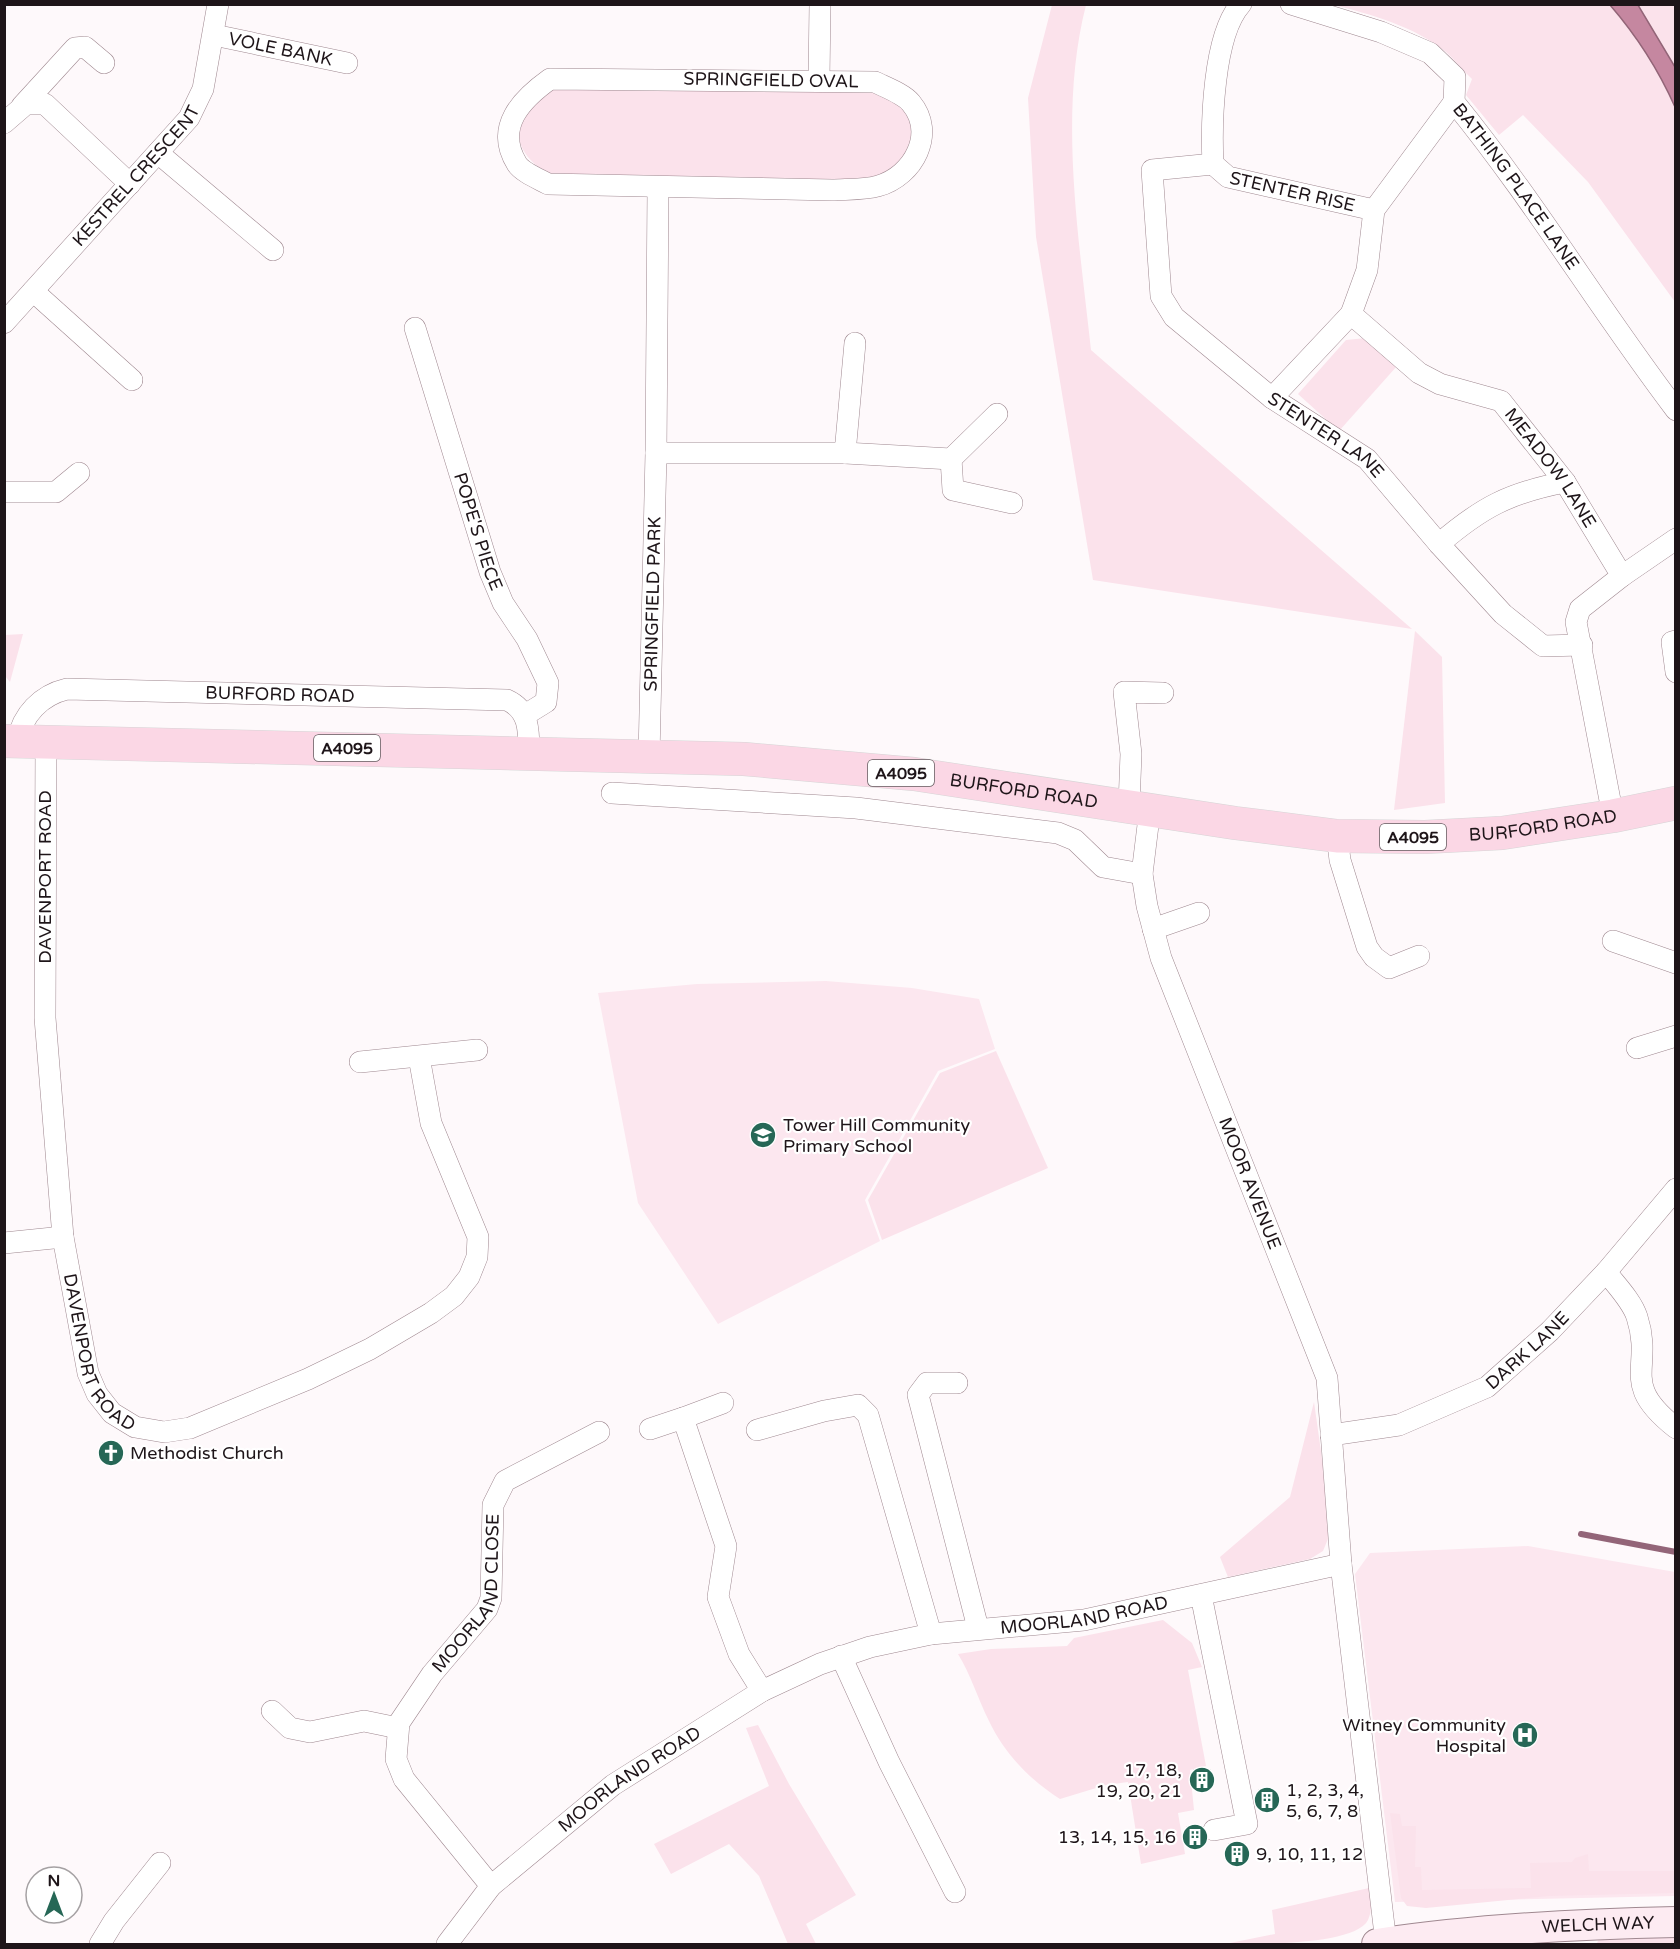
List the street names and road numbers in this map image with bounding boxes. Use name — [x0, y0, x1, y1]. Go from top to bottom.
street label: VOLE BANK — [226, 27, 335, 71]
street label: SPRINGFIELD OVAL — [683, 67, 859, 93]
street label: BATHING PLACE LANE — [1448, 99, 1584, 274]
street label: KESTREL CRESCENT — [68, 102, 204, 251]
street label: STENTER RISE — [1228, 167, 1357, 216]
street label: STENTER LANE — [1264, 387, 1389, 482]
street label: MEADOW LANE — [1500, 404, 1601, 532]
street label: POPE'S PIECE — [449, 470, 508, 594]
street label: SPRINGFIELD PARK — [639, 516, 666, 692]
street label: BURFORD ROAD — [205, 681, 355, 707]
road number: A4095 — [314, 735, 380, 761]
road number: A4095 — [868, 760, 934, 786]
street label: BURFORD ROAD — [948, 769, 1099, 813]
street label: DAVENPORT ROAD — [34, 790, 56, 964]
street label: BURFORD ROAD — [1468, 805, 1618, 846]
road number: A4095 — [1380, 824, 1446, 850]
street label: MOOR AVENUE — [1214, 1114, 1286, 1253]
street label: DAVENPORT ROAD — [59, 1272, 140, 1436]
street label: DARK LANE — [1481, 1307, 1574, 1394]
street label: MOORLAND CLOSE — [427, 1513, 504, 1677]
street label: MOORLAND ROAD — [999, 1591, 1170, 1639]
street label: MOORLAND ROAD — [554, 1721, 705, 1837]
street label: WELCH WAY — [1541, 1911, 1655, 1938]

